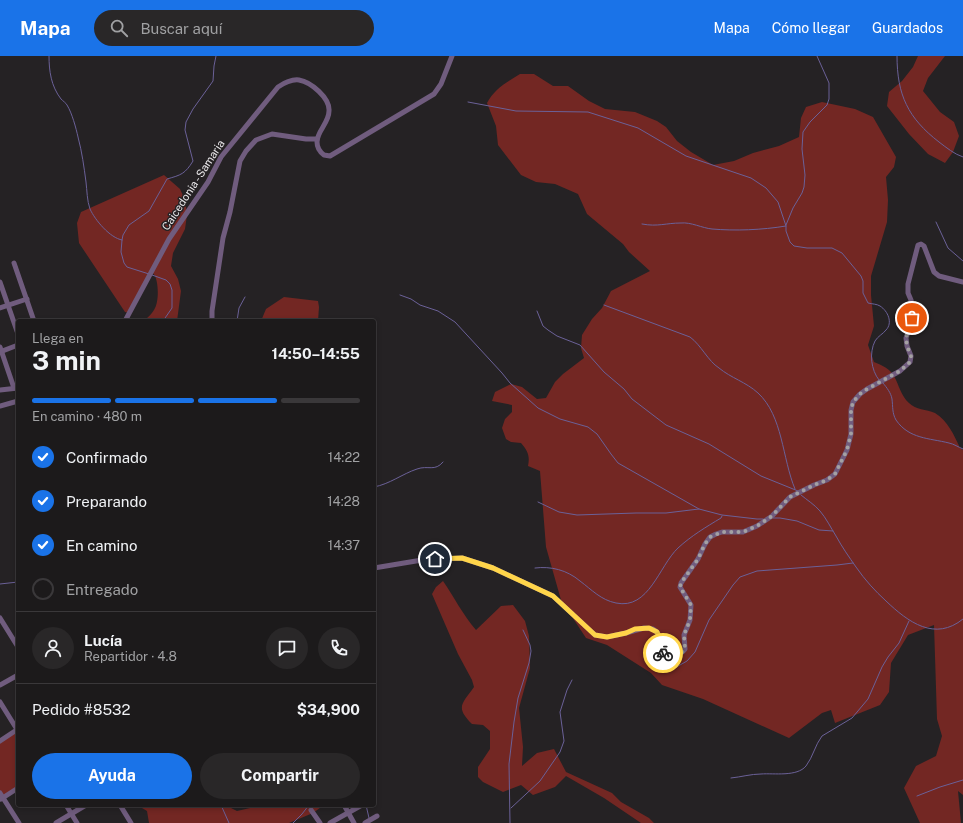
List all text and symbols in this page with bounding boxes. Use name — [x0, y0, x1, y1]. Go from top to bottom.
search box — [94, 10, 374, 46]
text: Mapa — [20, 17, 70, 39]
icon: search — [108, 17, 130, 39]
text: Buscar aquí — [140, 20, 222, 37]
text: Mapa — [714, 20, 750, 36]
text: Cómo llegar — [772, 20, 850, 36]
text: Guardados — [872, 20, 943, 36]
street label: Caicedonia - Samaria — [159, 138, 227, 232]
pin — [895, 301, 929, 335]
icon: bag — [901, 307, 923, 329]
text: Llega en — [32, 331, 83, 346]
text: 3 min — [32, 345, 101, 376]
text: 14:50–14:55 — [271, 345, 360, 362]
text: En camino · 480 m — [32, 409, 142, 424]
icon: check — [32, 446, 54, 468]
text: Confirmado — [66, 449, 147, 466]
text: 14:22 — [328, 450, 360, 465]
icon: check — [32, 490, 54, 512]
text: Preparando — [66, 493, 147, 510]
text: 14:28 — [327, 494, 360, 509]
icon: check — [32, 534, 54, 556]
text: En camino — [66, 537, 138, 554]
text: 14:37 — [328, 538, 360, 553]
pin — [418, 542, 452, 576]
icon: home — [424, 548, 446, 570]
text: Entregado — [66, 581, 138, 598]
button: person — [32, 627, 74, 669]
button: chat — [266, 627, 308, 669]
button: phone — [318, 627, 360, 669]
text: Lucía — [84, 632, 122, 649]
courier — [643, 633, 683, 673]
icon: bike — [652, 642, 674, 664]
text: Repartidor · 4.8 — [84, 649, 177, 664]
text: Pedido #8532 — [32, 701, 130, 718]
text: $34,900 — [297, 701, 360, 718]
button: Ayuda — [32, 753, 192, 799]
button: Compartir — [200, 753, 360, 799]

